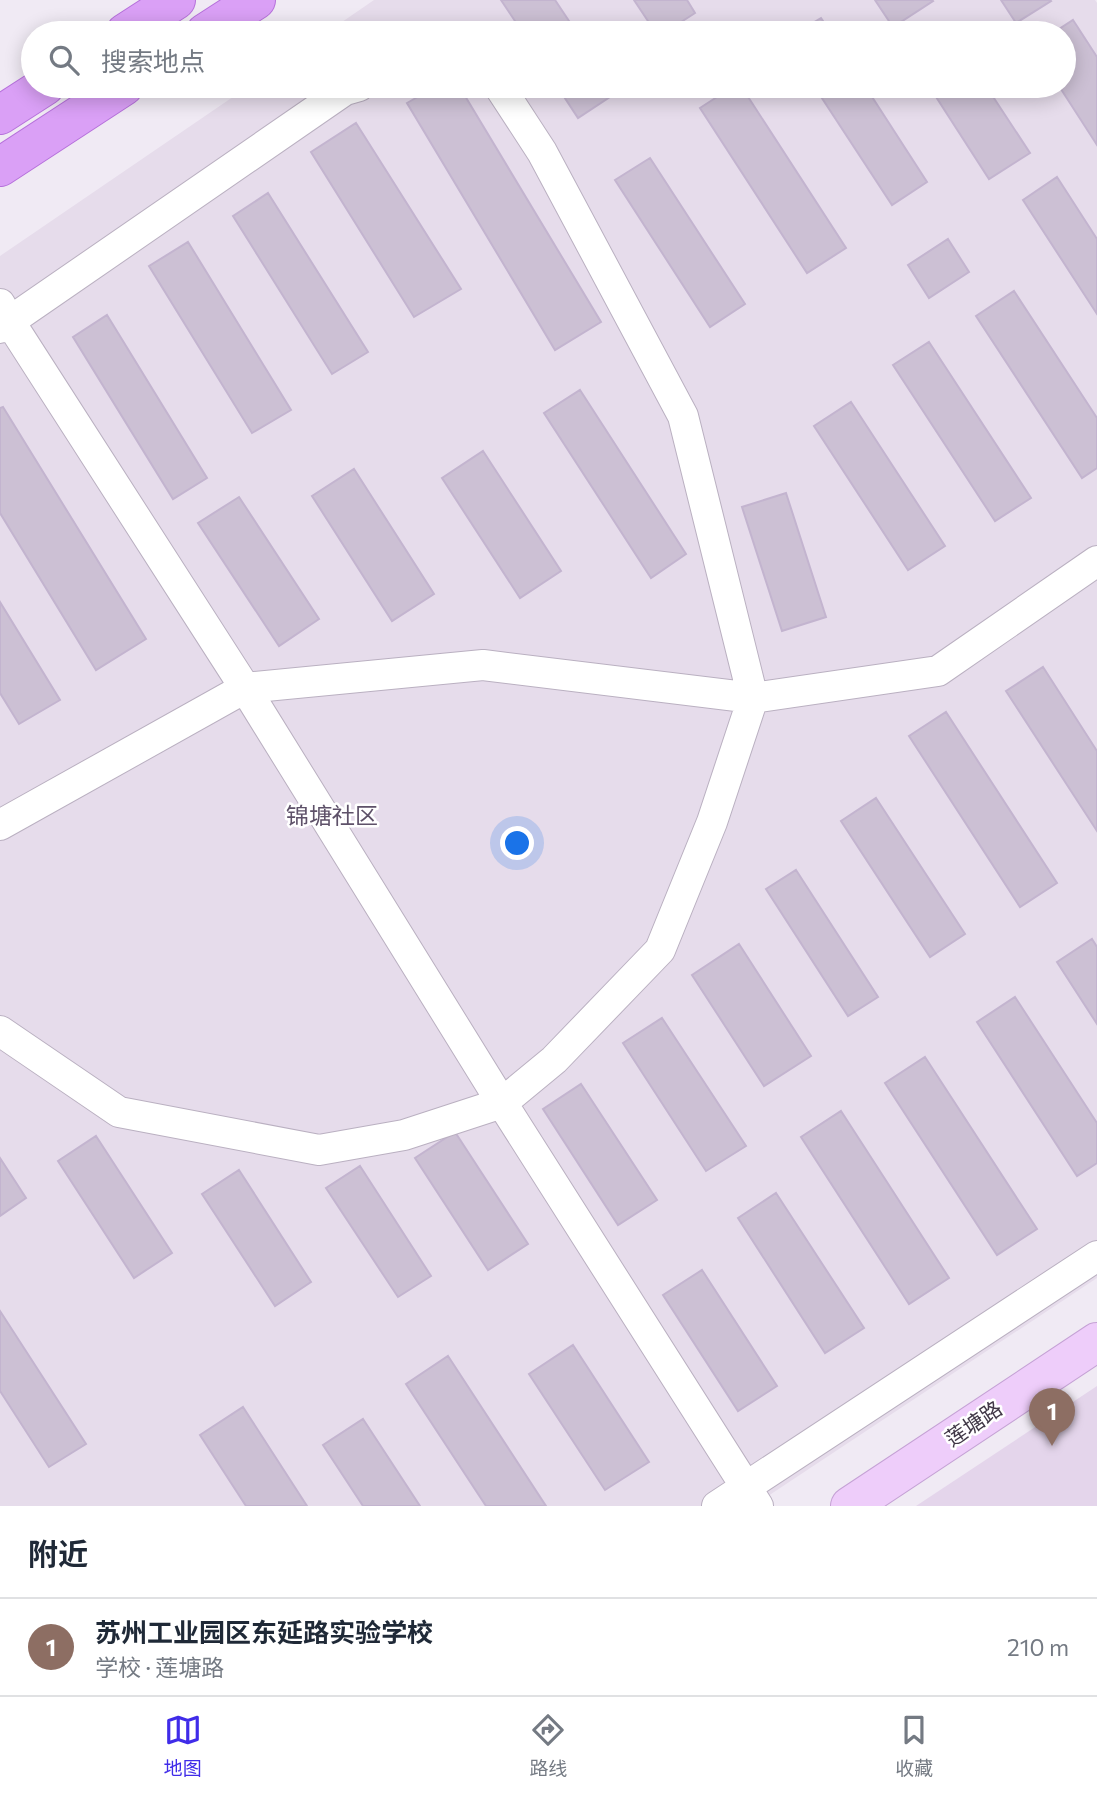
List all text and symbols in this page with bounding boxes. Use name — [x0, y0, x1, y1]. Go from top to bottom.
search box — [21, 21, 1076, 98]
icon: search — [45, 41, 83, 79]
text: 搜索地点 — [101, 45, 205, 76]
district label: 锦塘社区 — [286, 801, 378, 829]
your location — [500, 826, 534, 860]
pin: 1 — [1029, 1388, 1075, 1446]
street label: 莲塘路 — [940, 1395, 1006, 1451]
text: 附近 — [28, 1534, 88, 1571]
text: 苏州工业园区东延路实验学校 — [95, 1616, 433, 1647]
text: 1 — [46, 1633, 56, 1661]
text: 210 m — [1007, 1633, 1069, 1661]
text: 学校 · 莲塘路 — [95, 1653, 224, 1681]
tab: 地图 — [164, 1711, 202, 1780]
tab: 路线 — [529, 1711, 567, 1780]
tab: 收藏 — [895, 1711, 933, 1780]

